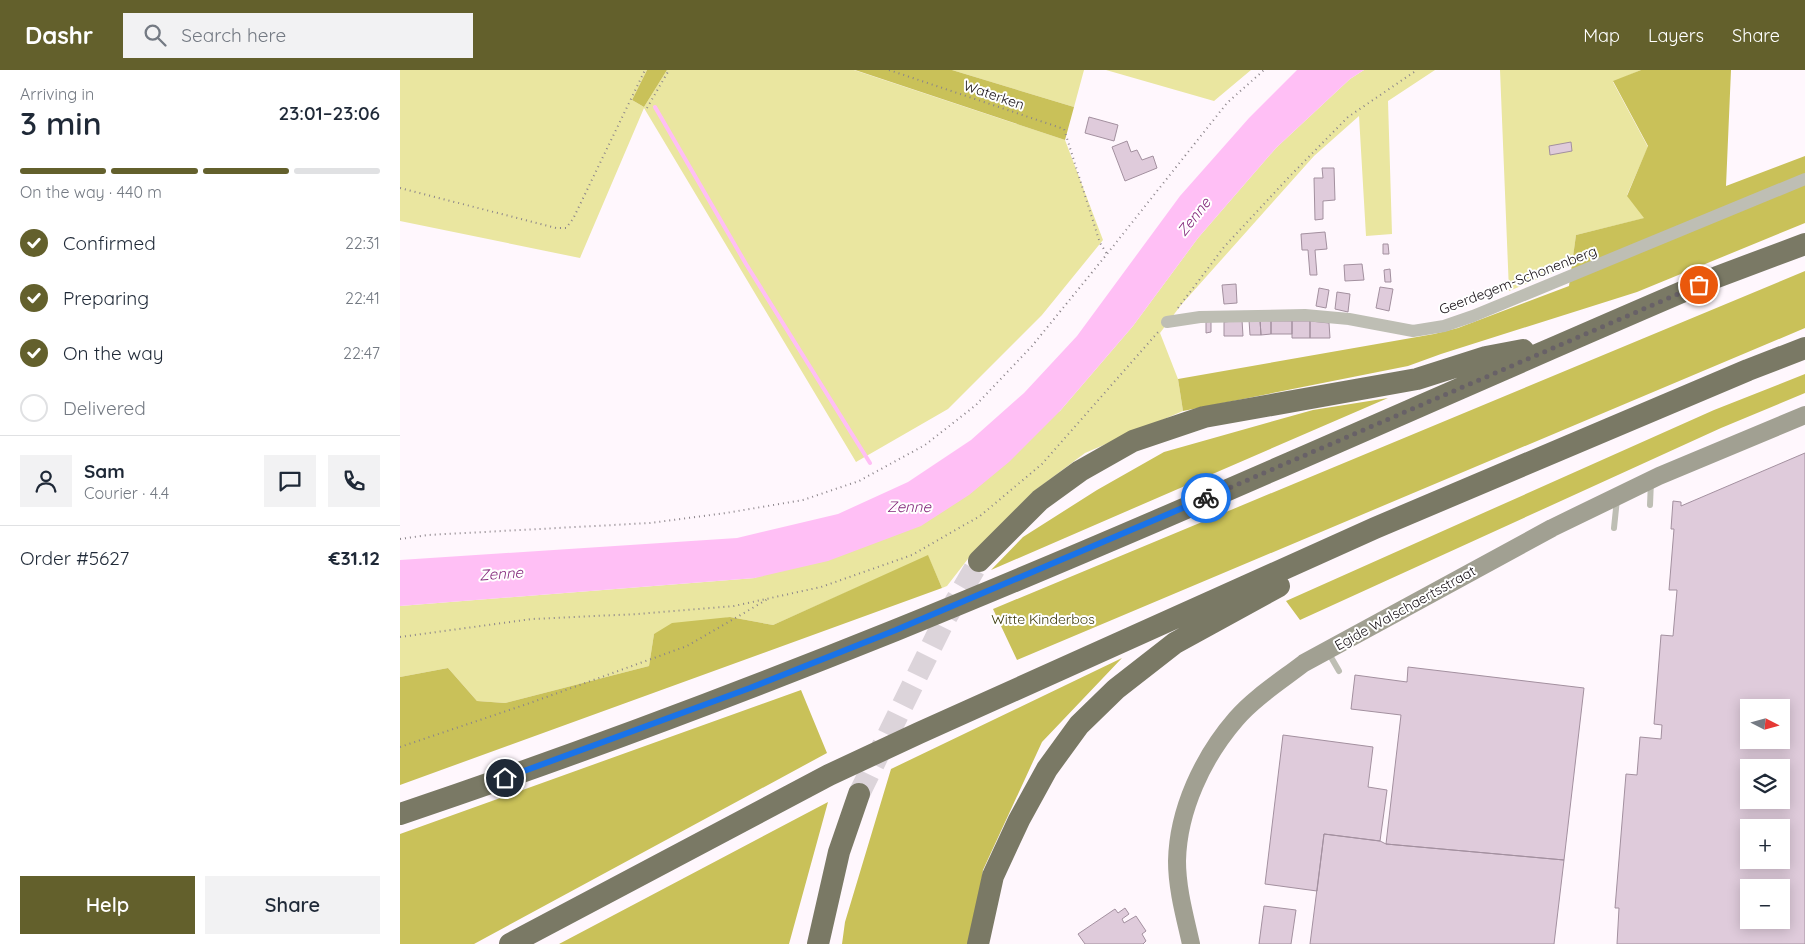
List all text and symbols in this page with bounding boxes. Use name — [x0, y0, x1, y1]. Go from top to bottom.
search box — [123, 13, 473, 58]
text: Dashr — [25, 20, 93, 50]
icon: search — [141, 21, 169, 49]
text: Search here — [181, 23, 286, 47]
text: Map — [1583, 24, 1620, 47]
text: Layers — [1648, 24, 1704, 47]
text: Share — [1732, 24, 1780, 47]
street label: Waterken — [961, 76, 1027, 114]
text: Arriving in — [20, 84, 94, 104]
text: 23:01–23:06 — [278, 101, 380, 125]
text: 3 min — [20, 103, 102, 143]
text: On the way · 440 m — [20, 182, 162, 202]
water label: Zenne — [1173, 193, 1215, 240]
icon: check — [20, 229, 48, 257]
text: Confirmed — [63, 231, 156, 255]
text: 22:31 — [345, 233, 380, 253]
street label: Geerdegem-Schonenberg — [1437, 242, 1599, 318]
pin — [1678, 264, 1720, 306]
icon: bag — [1685, 271, 1713, 299]
icon: check — [20, 284, 48, 312]
text: Preparing — [63, 286, 149, 310]
text: 22:41 — [345, 288, 380, 308]
icon: check — [20, 339, 48, 367]
text: On the way — [63, 341, 164, 365]
text: 22:47 — [343, 343, 380, 363]
text: Delivered — [63, 396, 146, 420]
button: person — [20, 455, 72, 507]
button: chat — [264, 455, 316, 507]
button: phone — [328, 455, 380, 507]
text: Sam — [84, 459, 125, 483]
courier — [1181, 473, 1231, 523]
text: Courier · 4.4 — [84, 483, 169, 503]
icon: bike — [1192, 484, 1220, 512]
water label: Zenne — [887, 497, 931, 516]
text: Order #5627 — [20, 546, 129, 570]
text: €31.12 — [329, 546, 380, 570]
water label: Zenne — [478, 562, 524, 585]
street label: Egide Walschaertsstraat — [1331, 562, 1479, 654]
park label: Witte Kinderbos — [991, 610, 1095, 628]
north arrow — [1740, 699, 1790, 749]
map controls — [1740, 699, 1790, 929]
pin — [484, 757, 526, 799]
button: layers — [1740, 759, 1790, 809]
icon: home — [491, 764, 519, 792]
button: + — [1740, 819, 1790, 869]
button: Help — [20, 876, 195, 934]
button: Share — [205, 876, 380, 934]
button: − — [1740, 879, 1790, 929]

